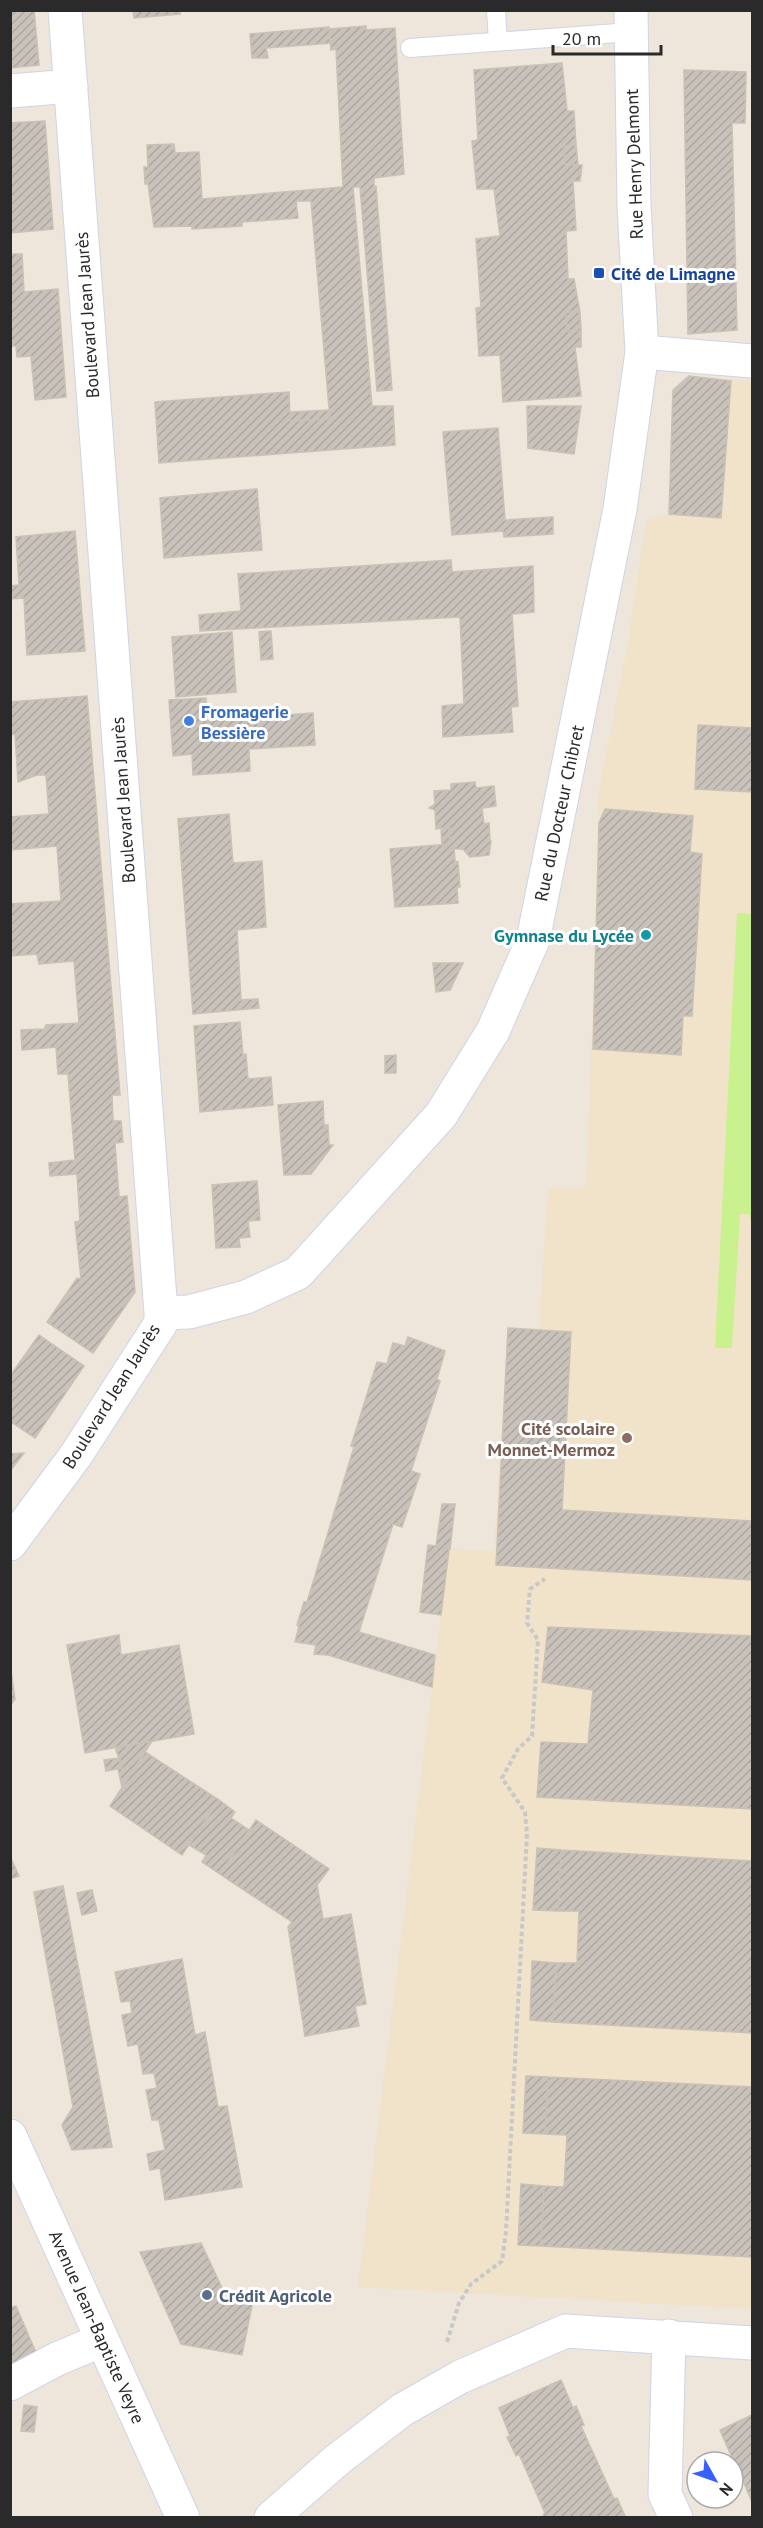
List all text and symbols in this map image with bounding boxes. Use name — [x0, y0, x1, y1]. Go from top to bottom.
scale bar — [553, 18, 661, 56]
text: 20 m — [562, 27, 601, 50]
street label: Rue Henry Delmont — [620, 88, 648, 240]
street label: Boulevard Jean Jaurès — [70, 231, 104, 399]
place label: Cité de Limagne — [611, 262, 735, 285]
marker: Cité de Limagne — [592, 266, 606, 280]
place label: Fromagerie Bessière — [201, 700, 289, 744]
marker: Fromagerie Bessière — [182, 714, 196, 728]
street label: Boulevard Jean Jaurès — [106, 716, 140, 884]
street label: Rue du Docteur Chibret — [529, 723, 589, 903]
place label: Gymnase du Lycée — [494, 924, 634, 947]
marker: Gymnase du Lycée — [639, 928, 653, 942]
street label: Boulevard Jean Jaurès — [57, 1319, 165, 1473]
place label: Cité scolaire Monnet-Mermoz — [488, 1417, 615, 1461]
marker: Cité scolaire Monnet-Mermoz — [620, 1431, 634, 1445]
street label: Avenue Jean-Baptiste Veyre — [44, 2227, 150, 2427]
place label: Crédit Agricole — [219, 2284, 332, 2307]
marker: Crédit Agricole — [200, 2288, 214, 2302]
north arrow — [685, 2450, 745, 2510]
text: N — [715, 2479, 738, 2500]

